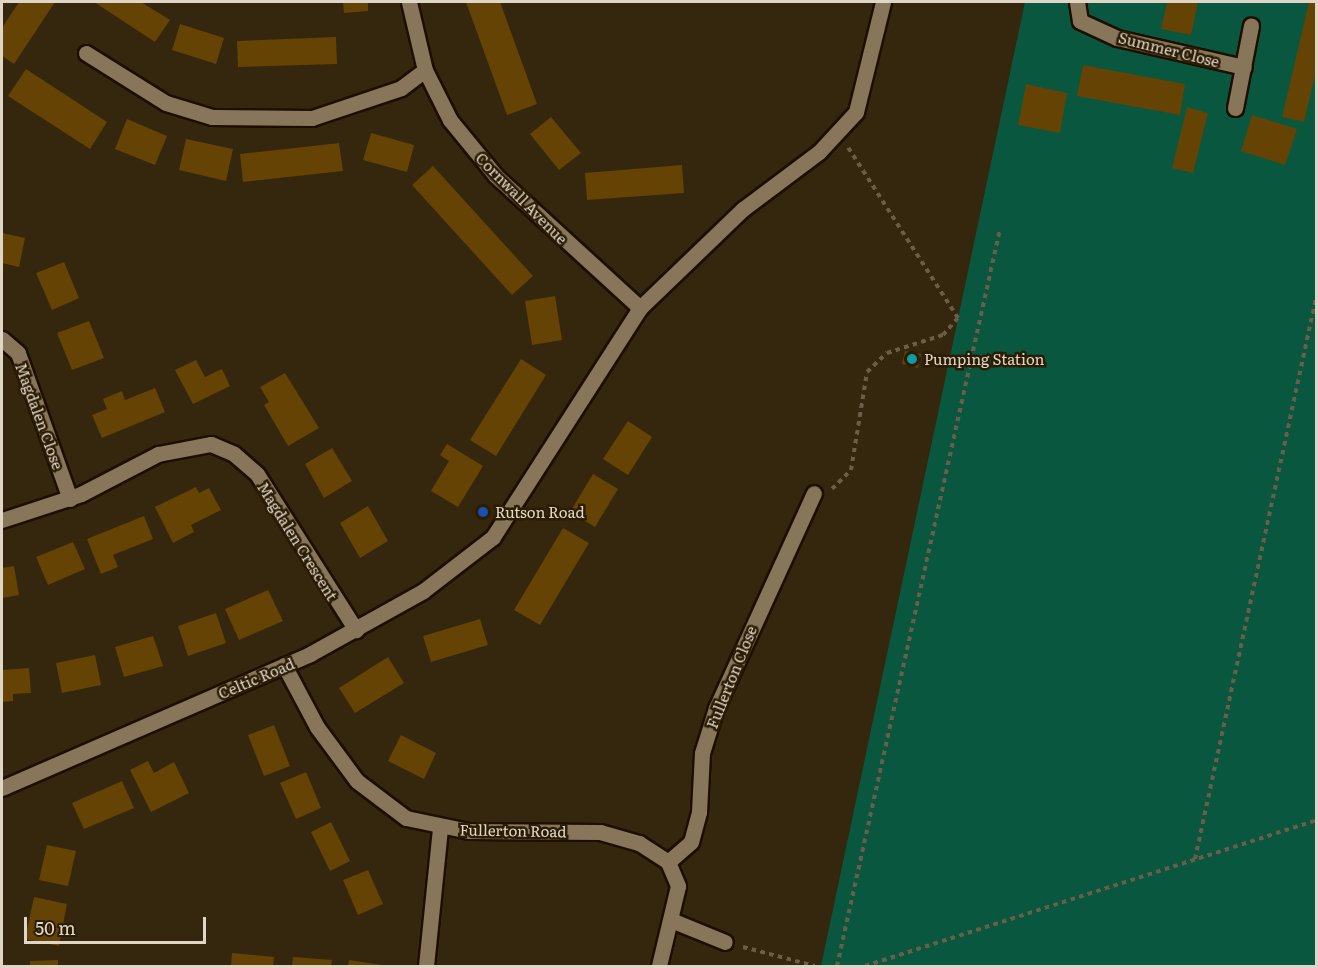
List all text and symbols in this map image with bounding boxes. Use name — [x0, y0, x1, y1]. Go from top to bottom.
street label: Summer Close — [1117, 28, 1221, 70]
street label: Cornwall Avenue — [472, 148, 572, 248]
place label: Pumping Station — [924, 350, 1044, 368]
marker: Pumping Station — [905, 352, 919, 366]
street label: Magdalen Close — [12, 360, 68, 472]
street label: Magdalen Crescent — [254, 479, 342, 603]
place label: Rutson Road — [495, 503, 585, 521]
marker: Rutson Road — [476, 505, 490, 519]
street label: Fullerton Close — [702, 623, 760, 731]
street label: Celtic Road — [215, 654, 297, 702]
street label: Fullerton Road — [459, 820, 567, 840]
scale bar — [27, 905, 208, 943]
text: 50 m — [35, 914, 76, 941]

